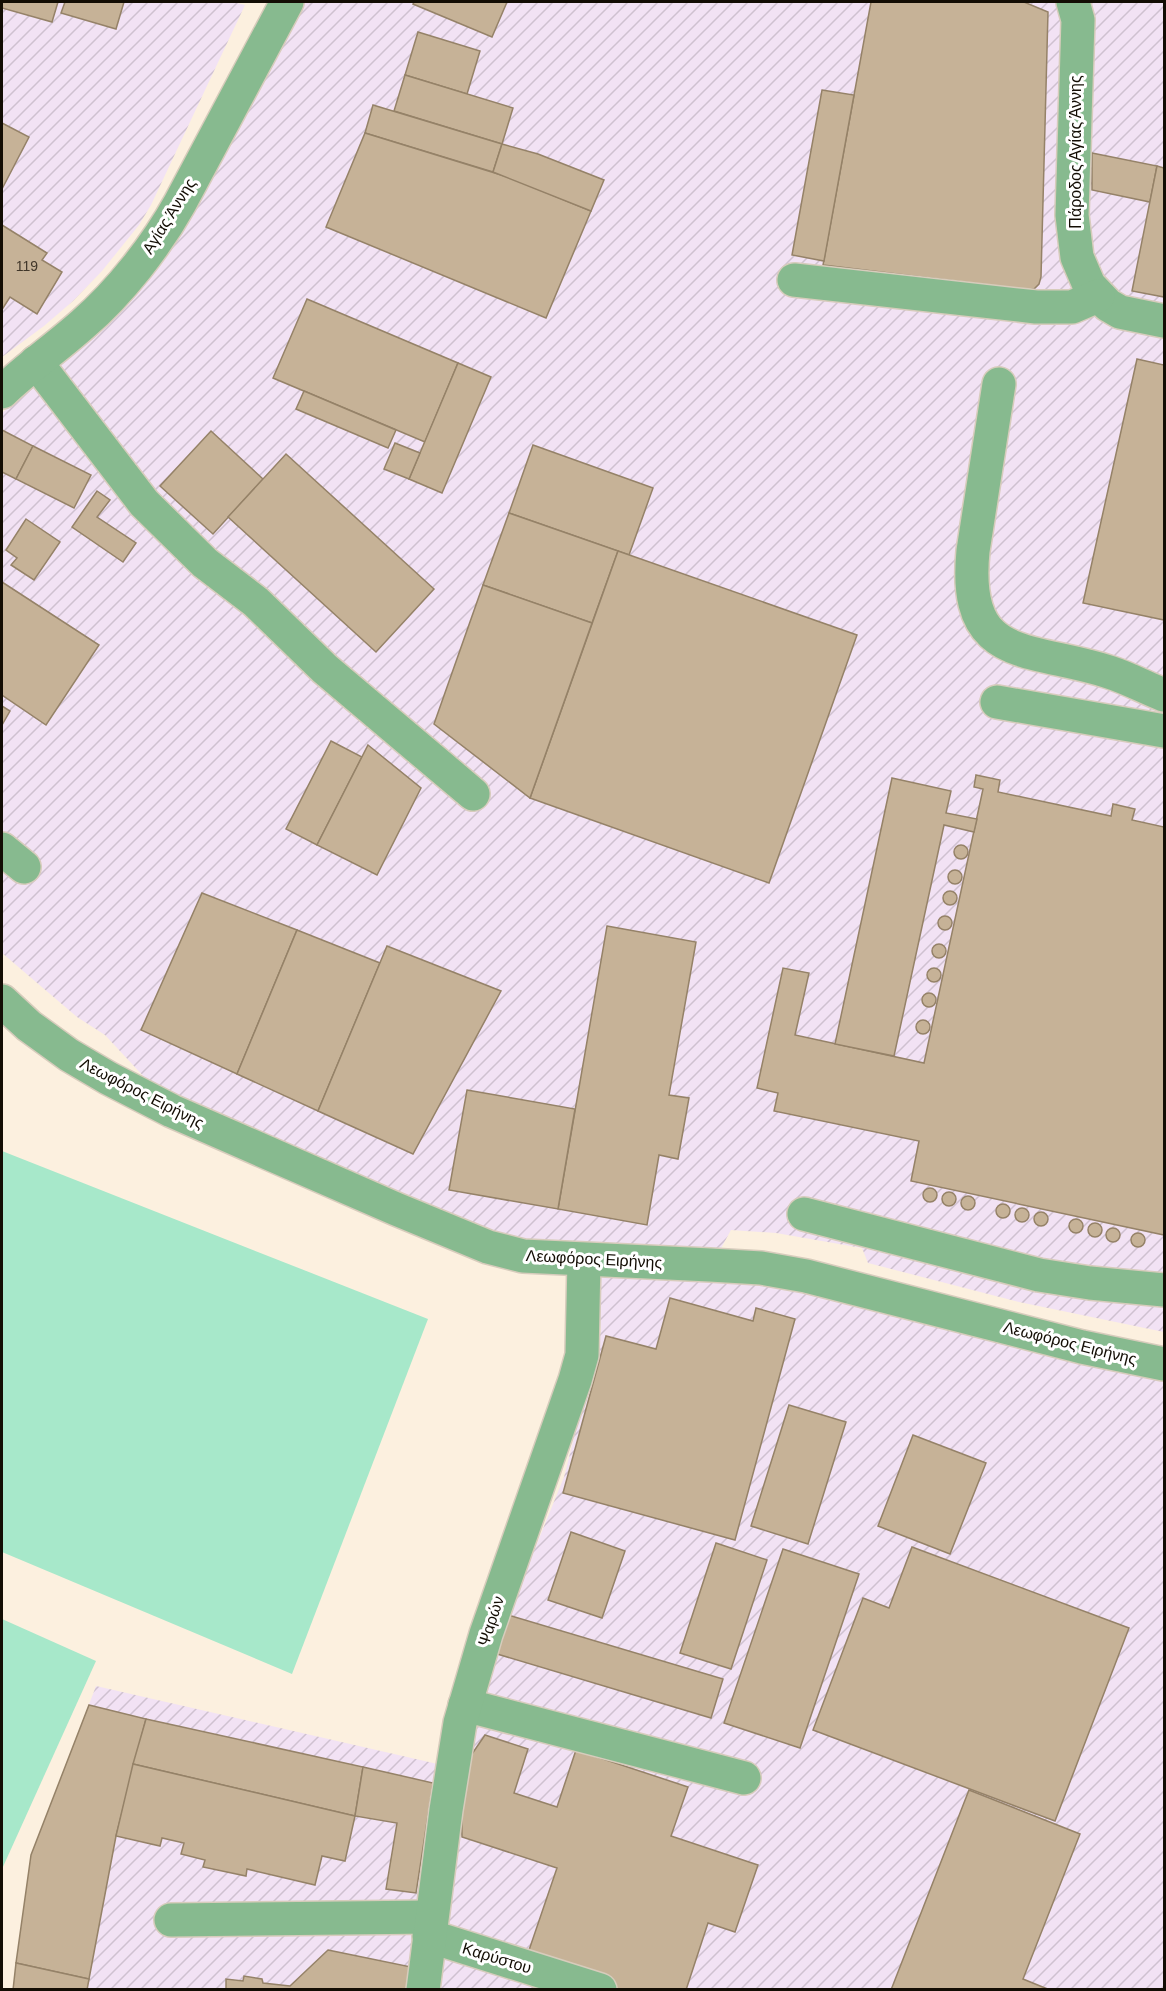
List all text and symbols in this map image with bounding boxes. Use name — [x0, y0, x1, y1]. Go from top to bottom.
street label: Πάροδος Αγίας Άννης — [1067, 75, 1084, 229]
street label: Αγίας Άννης — [139, 175, 199, 257]
house number: 119 — [16, 258, 38, 274]
street label: Λεωφόρος Ειρήνης — [77, 1054, 207, 1132]
street label: Λεωφόρος Ειρήνης — [525, 1247, 663, 1271]
street label: Λεωφόρος Ειρήνης — [1002, 1318, 1139, 1368]
street label: Ψαρών — [475, 1594, 507, 1648]
street label: Καρύστου — [460, 1939, 534, 1977]

